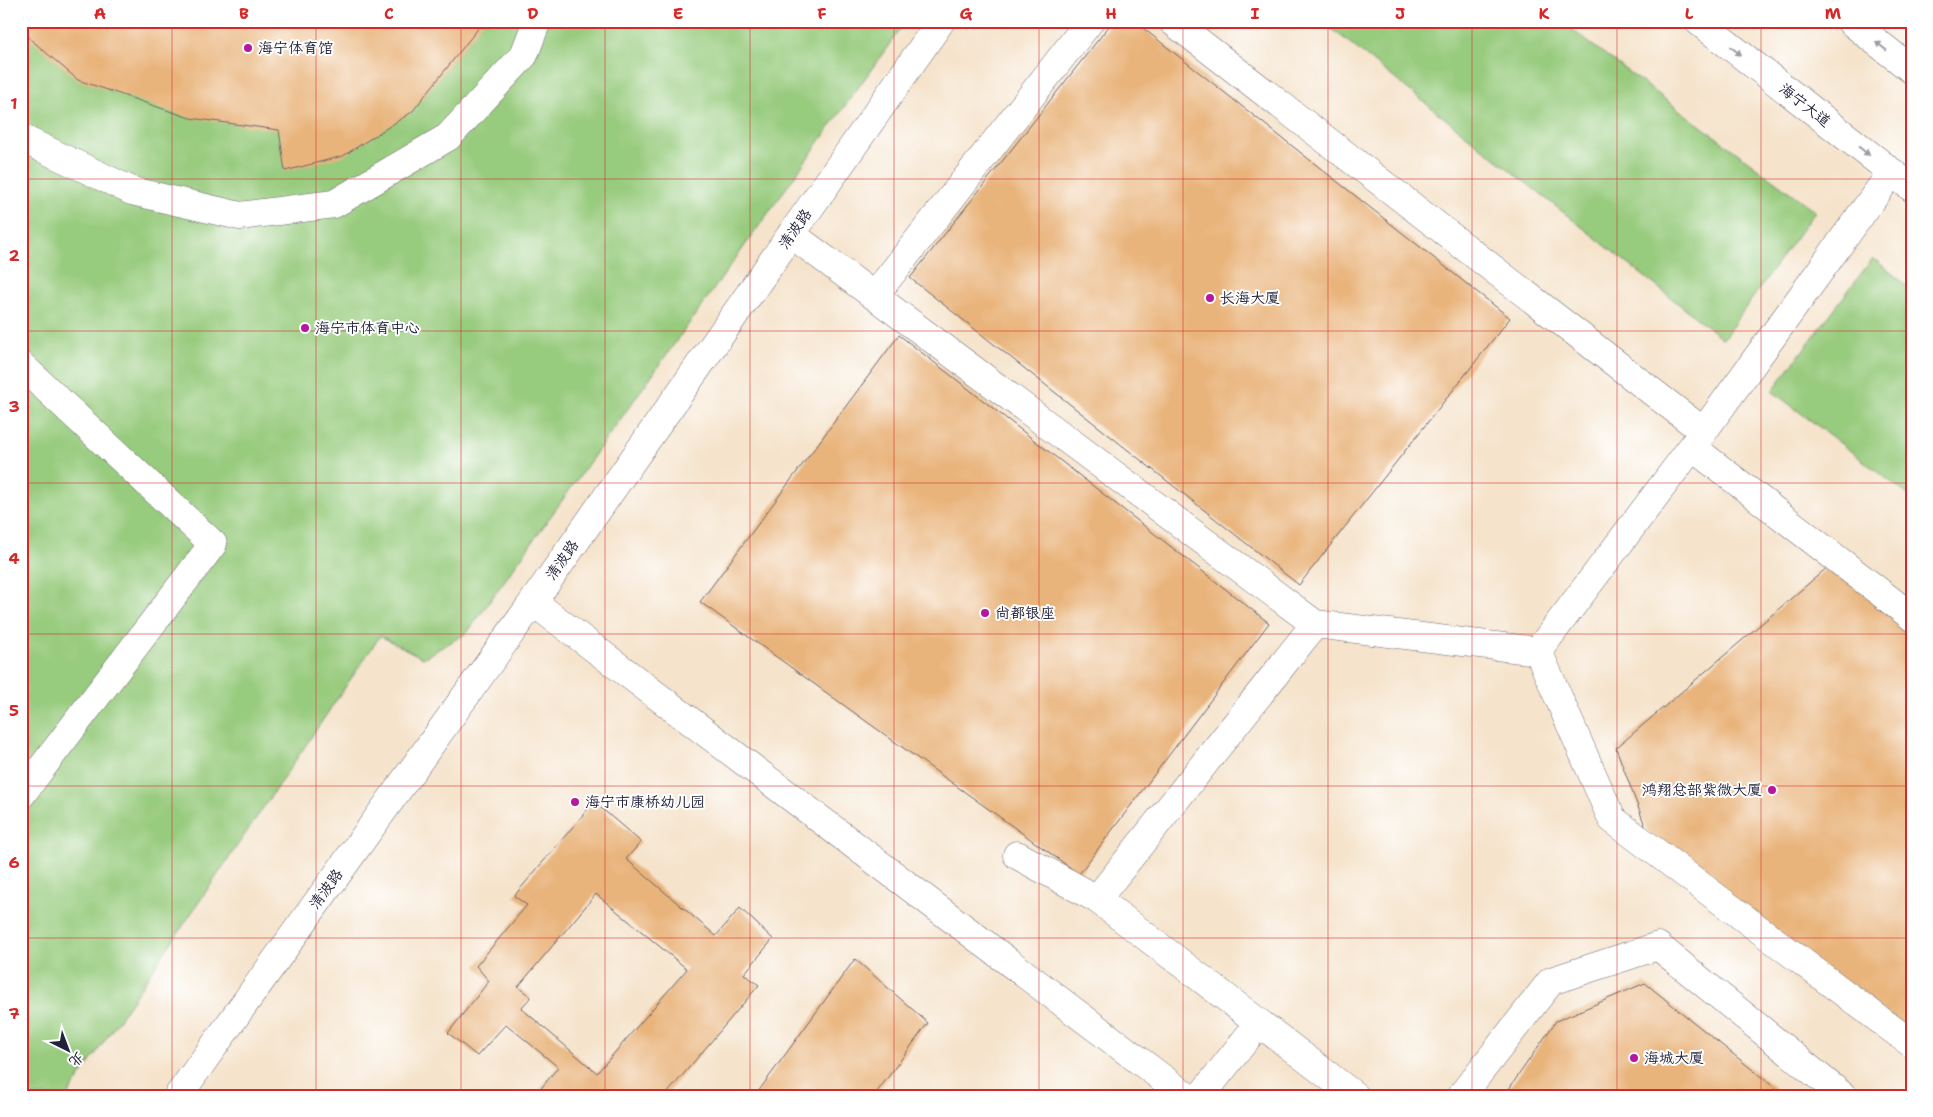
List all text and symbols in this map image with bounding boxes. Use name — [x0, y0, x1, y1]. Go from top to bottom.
text: A — [94, 3, 106, 24]
text: B — [239, 3, 249, 24]
text: C — [384, 3, 394, 24]
text: D — [527, 3, 539, 24]
text: E — [673, 3, 683, 24]
text: F — [817, 3, 827, 24]
text: G — [960, 3, 973, 24]
text: H — [1105, 3, 1117, 24]
text: I — [1251, 3, 1260, 24]
text: J — [1395, 3, 1405, 24]
text: K — [1539, 3, 1550, 24]
text: L — [1685, 3, 1694, 24]
text: M — [1825, 3, 1842, 24]
place label: 海宁体育馆 — [258, 38, 333, 58]
one-way arrow — [1875, 40, 1888, 51]
marker: 海宁体育馆 — [242, 42, 254, 54]
one-way arrow — [1729, 46, 1742, 57]
street label: 海宁大道 — [1775, 79, 1835, 131]
text: 1 — [10, 93, 18, 114]
one-way arrow — [1858, 146, 1871, 156]
street label: 清波路 — [774, 205, 816, 253]
text: 2 — [8, 245, 20, 266]
place label: 长海大厦 — [1220, 288, 1280, 308]
marker: 长海大厦 — [1204, 292, 1216, 304]
place label: 海宁市体育中心 — [315, 318, 420, 338]
marker: 海宁市体育中心 — [299, 322, 311, 334]
text: 3 — [8, 396, 20, 417]
street label: 清波路 — [541, 536, 583, 584]
text: 4 — [8, 548, 20, 569]
place label: 尚都银座 — [995, 603, 1055, 623]
marker: 尚都银座 — [979, 607, 991, 619]
text: 5 — [9, 700, 19, 721]
place label: 鸿翔总部紫微大厦 — [1642, 780, 1762, 800]
marker: 鸿翔总部紫微大厦 — [1766, 784, 1778, 796]
place label: 海宁市康桥幼儿园 — [585, 792, 705, 812]
marker: 海宁市康桥幼儿园 — [569, 796, 581, 808]
text: 6 — [8, 852, 20, 873]
street label: 清波路 — [305, 865, 347, 913]
text: 7 — [8, 1003, 20, 1024]
north arrow — [42, 1024, 92, 1074]
text: 北 — [65, 1048, 88, 1071]
place label: 海城大厦 — [1644, 1048, 1704, 1068]
marker: 海城大厦 — [1628, 1052, 1640, 1064]

